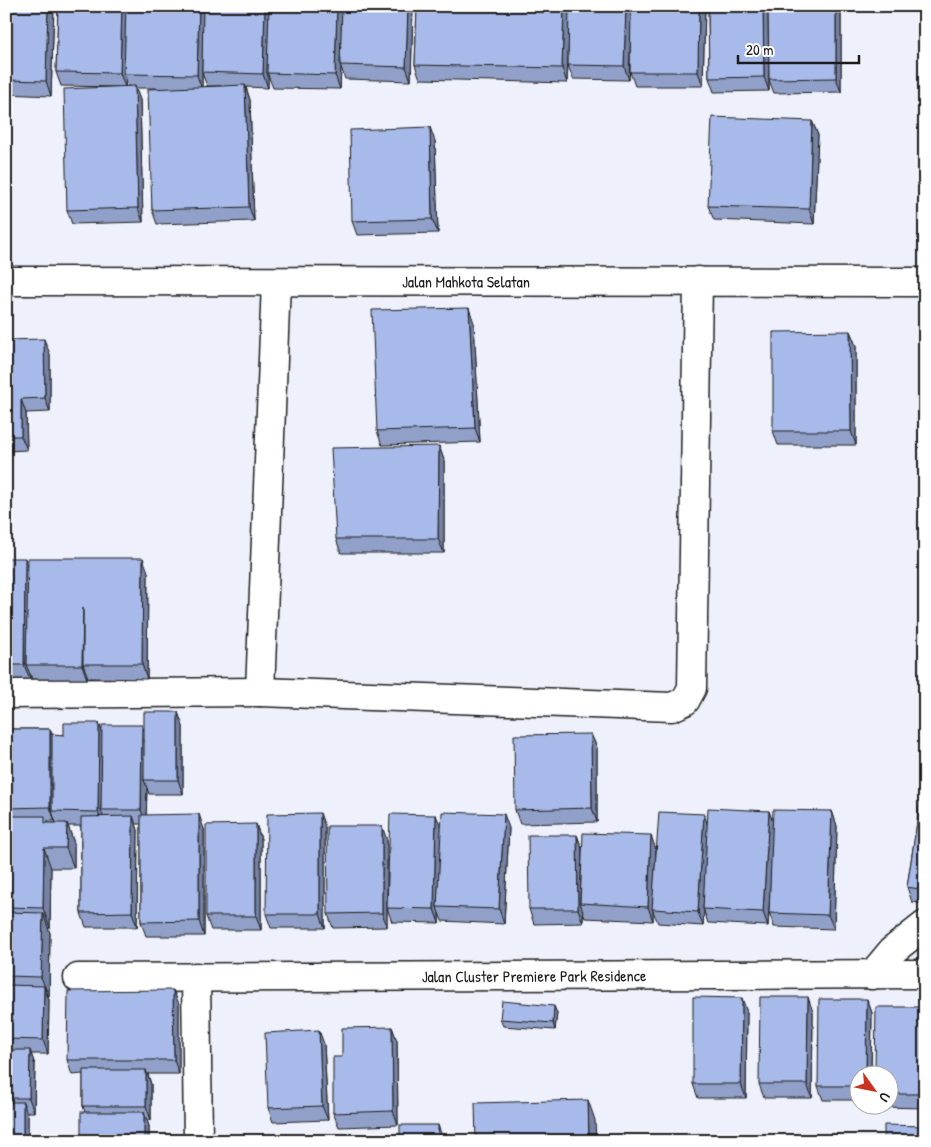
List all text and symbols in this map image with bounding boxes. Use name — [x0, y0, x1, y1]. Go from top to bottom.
scale bar — [738, 32, 860, 64]
text: 20 m — [746, 39, 773, 60]
street label: Jalan Mahkota Selatan — [402, 270, 530, 293]
street label: Jalan Cluster Premiere Park Residence — [422, 964, 647, 987]
north arrow — [848, 1064, 898, 1114]
text: U — [875, 1089, 895, 1106]

